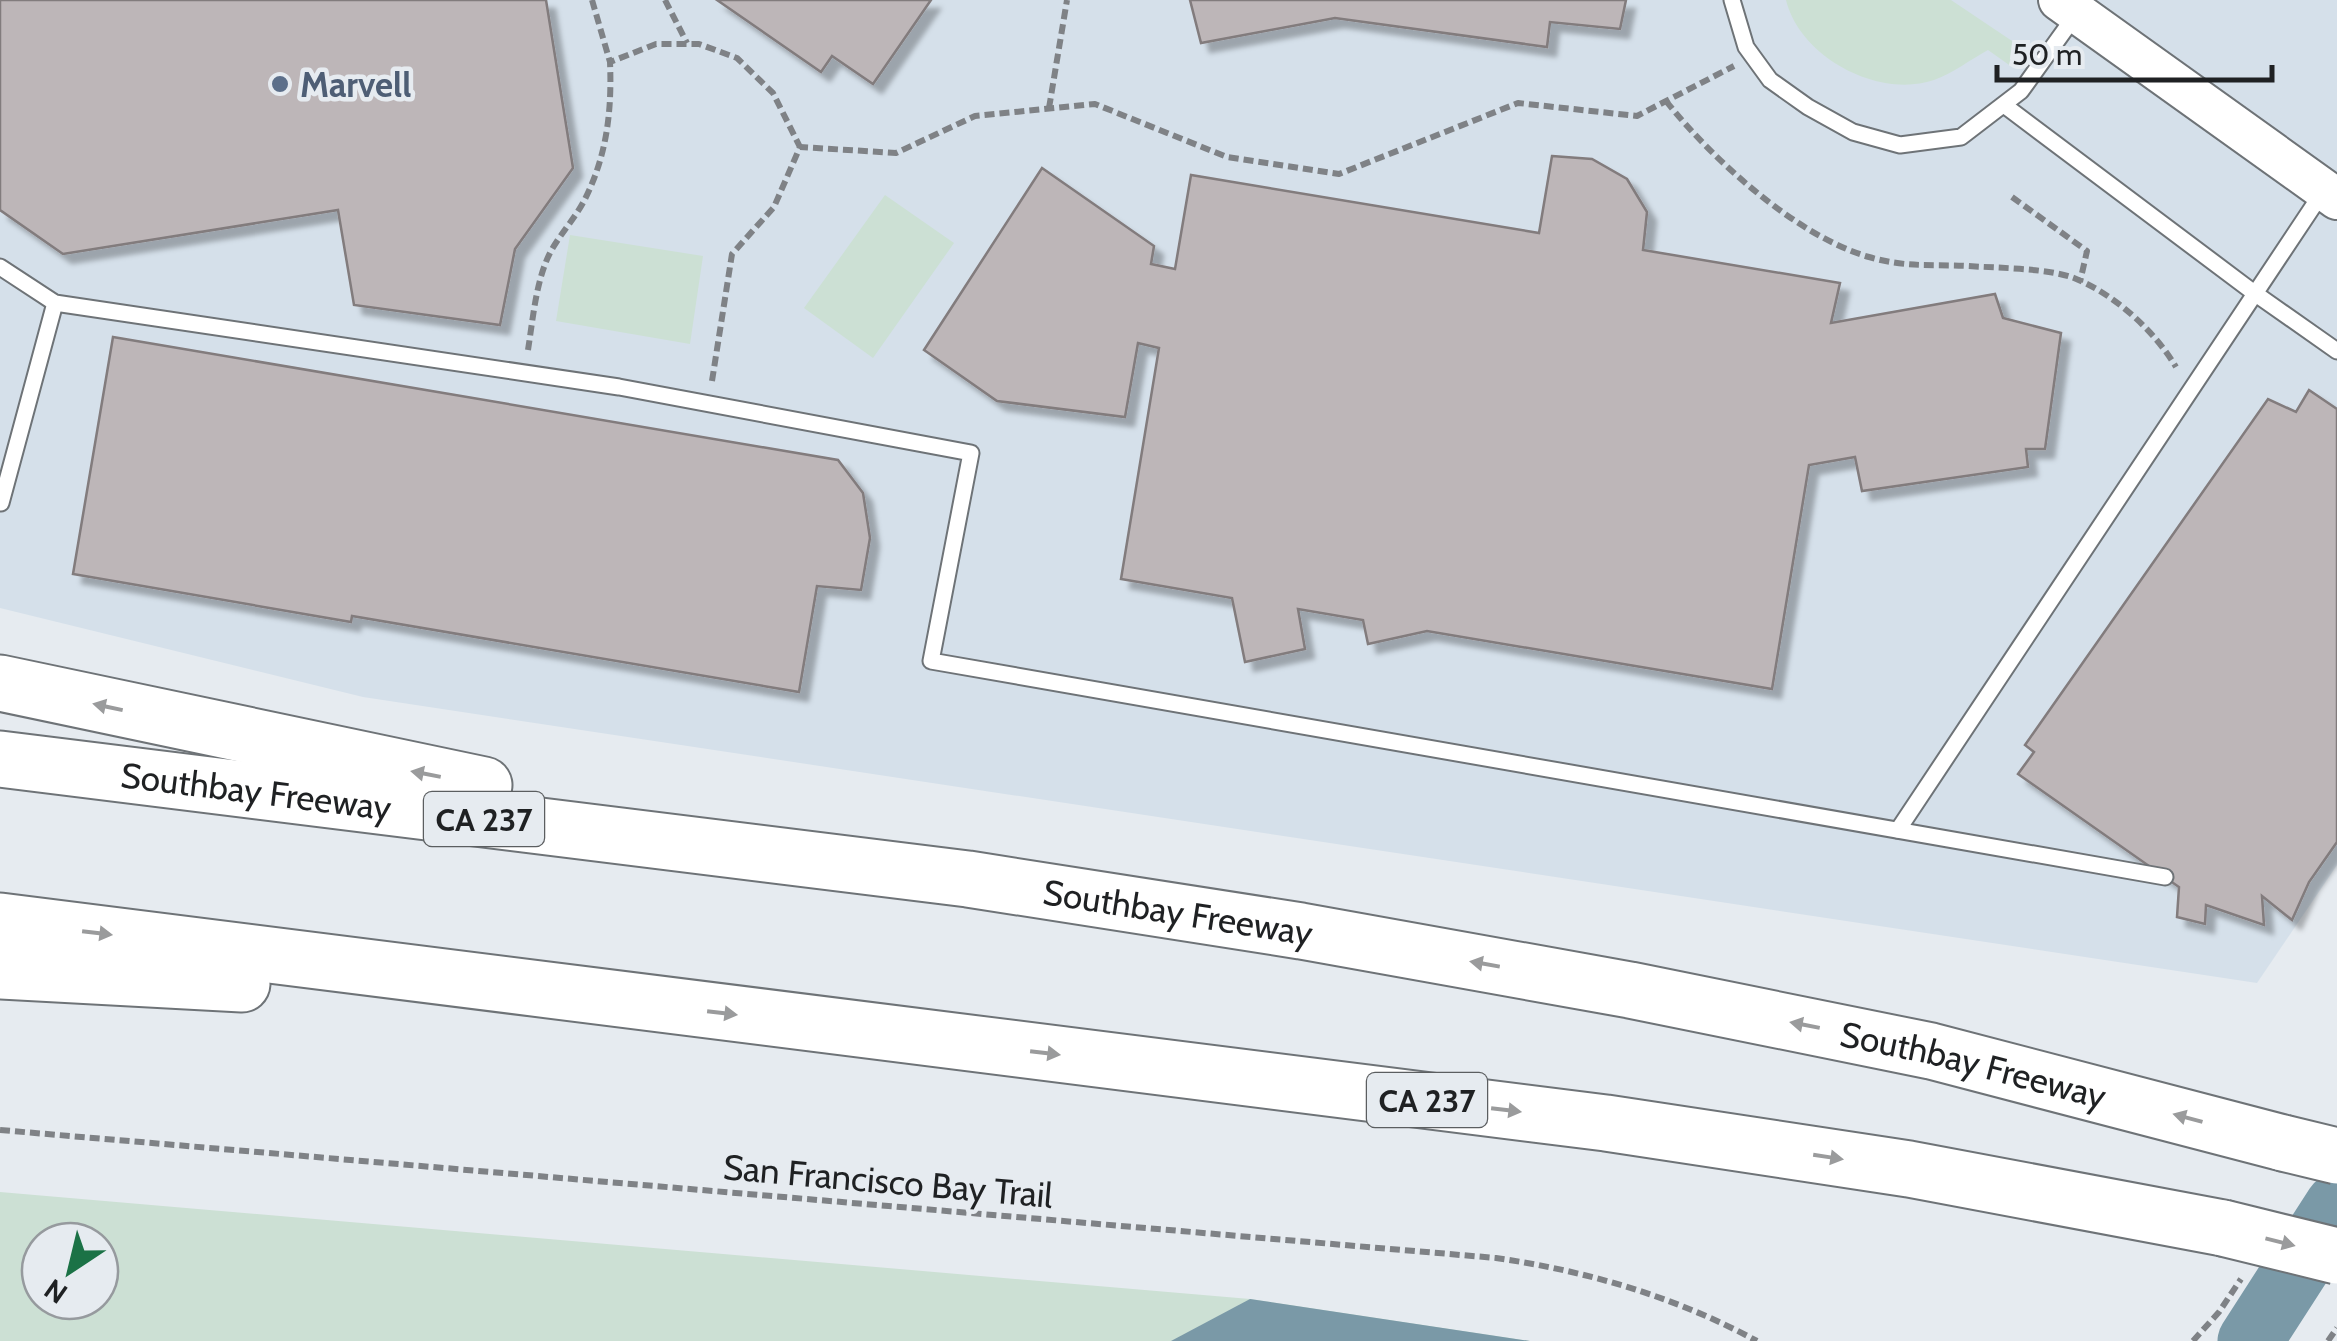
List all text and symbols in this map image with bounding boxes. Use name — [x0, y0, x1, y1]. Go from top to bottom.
scale bar — [1997, 20, 2272, 82]
text: 50 m — [2012, 36, 2082, 73]
place label: Marvell — [300, 63, 411, 106]
marker: Marvell — [269, 73, 291, 95]
one-way arrow — [92, 698, 123, 714]
street label: Southbay Freeway — [118, 753, 394, 829]
one-way arrow — [410, 765, 441, 781]
road number: CA 237 — [424, 792, 544, 846]
street label: Southbay Freeway — [1040, 870, 1317, 954]
one-way arrow — [81, 926, 113, 942]
one-way arrow — [1469, 956, 1501, 971]
one-way arrow — [707, 1005, 739, 1021]
street label: Southbay Freeway — [1837, 1012, 2111, 1117]
one-way arrow — [1789, 1017, 1820, 1033]
one-way arrow — [1030, 1045, 1061, 1061]
road number: CA 237 — [1367, 1073, 1487, 1127]
one-way arrow — [1491, 1103, 1523, 1119]
one-way arrow — [2172, 1110, 2203, 1126]
street label: San Francisco Bay Trail — [721, 1145, 1055, 1217]
one-way arrow — [1813, 1149, 1844, 1165]
north arrow — [20, 1221, 120, 1321]
one-way arrow — [2265, 1235, 2296, 1250]
text: N — [38, 1272, 74, 1311]

